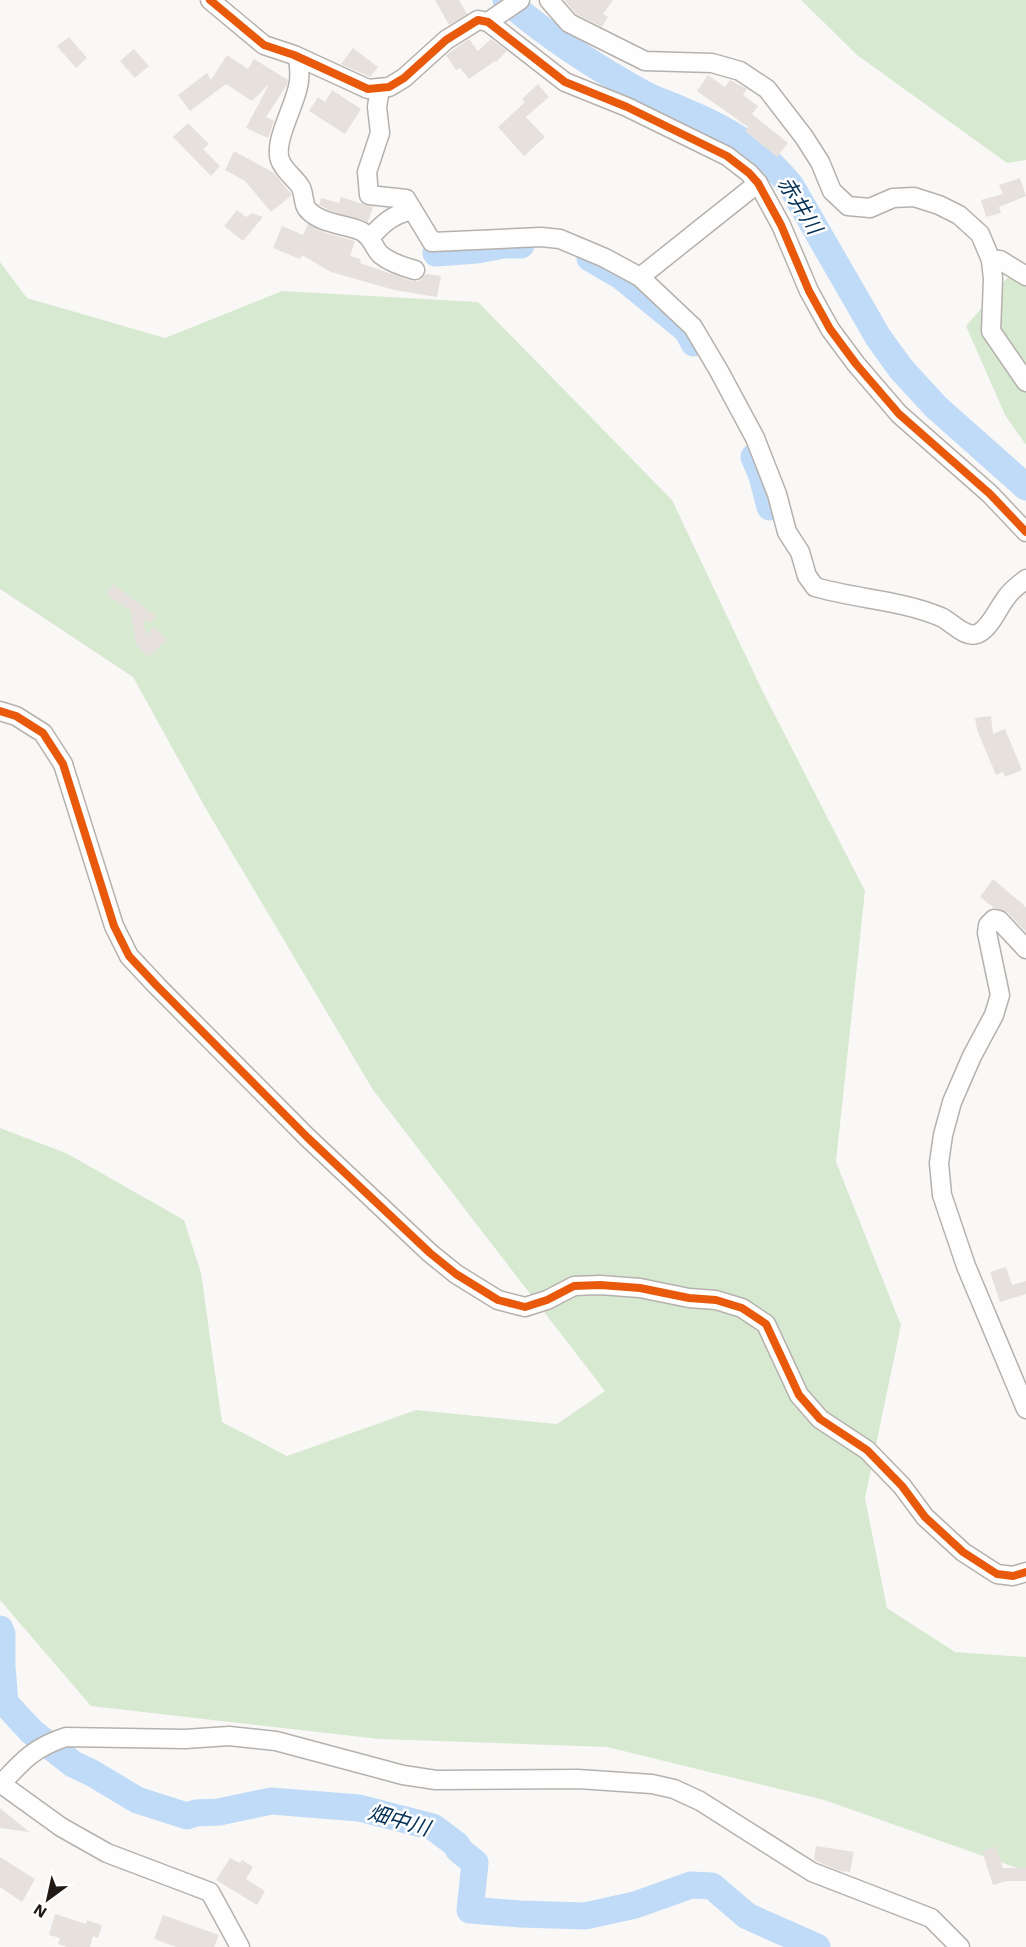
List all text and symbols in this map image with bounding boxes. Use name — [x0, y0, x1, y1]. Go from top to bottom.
water label: 赤井川 — [773, 172, 828, 240]
water label: 畑中川 — [365, 1799, 435, 1841]
north arrow — [18, 1869, 78, 1929]
text: N — [30, 1900, 50, 1922]

